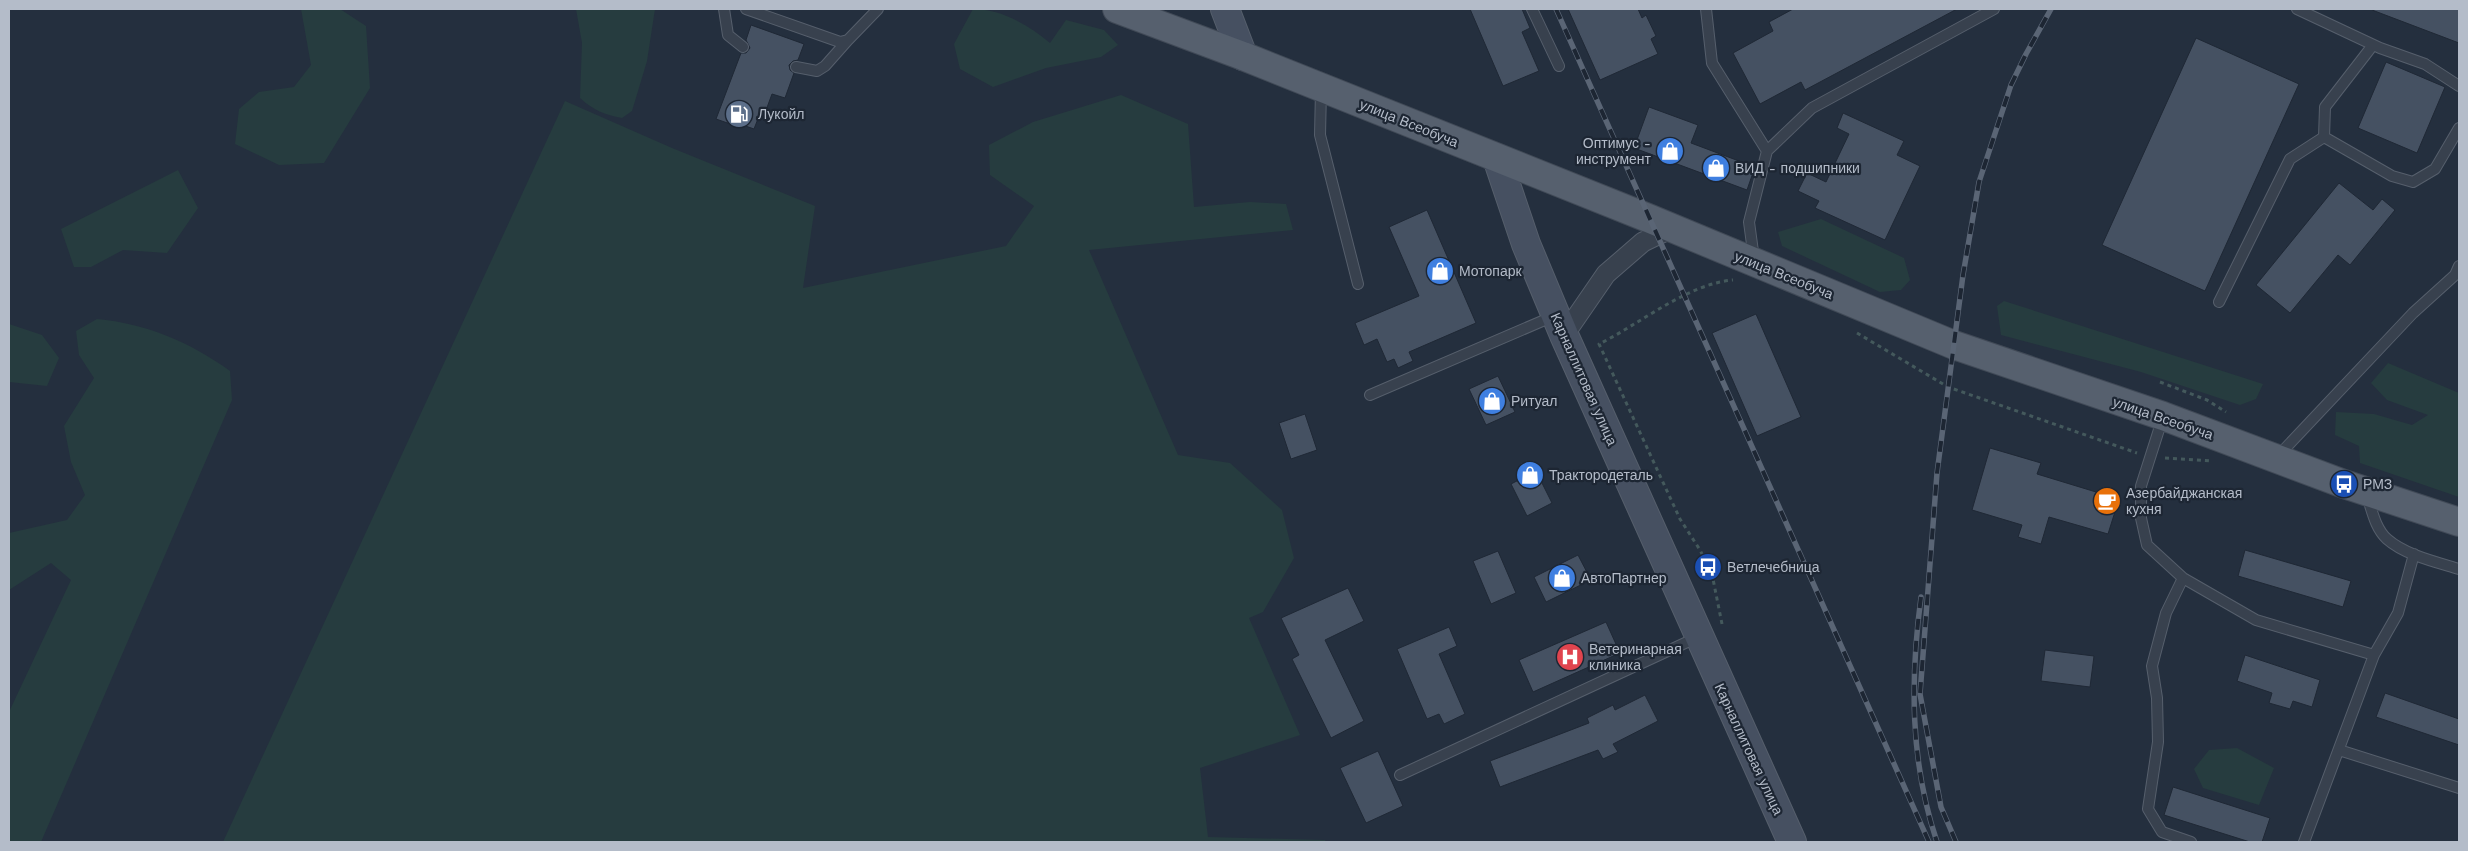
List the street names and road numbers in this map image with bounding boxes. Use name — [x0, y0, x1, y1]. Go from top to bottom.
street label: улица Всеобуча — [1357, 96, 1461, 150]
street label: улица Всеобуча — [1732, 248, 1836, 302]
street label: Карналлитовая улица — [1548, 310, 1621, 448]
street label: улица Всеобуча — [2111, 393, 2215, 443]
street label: Карналлитовая улица — [1711, 681, 1787, 818]

